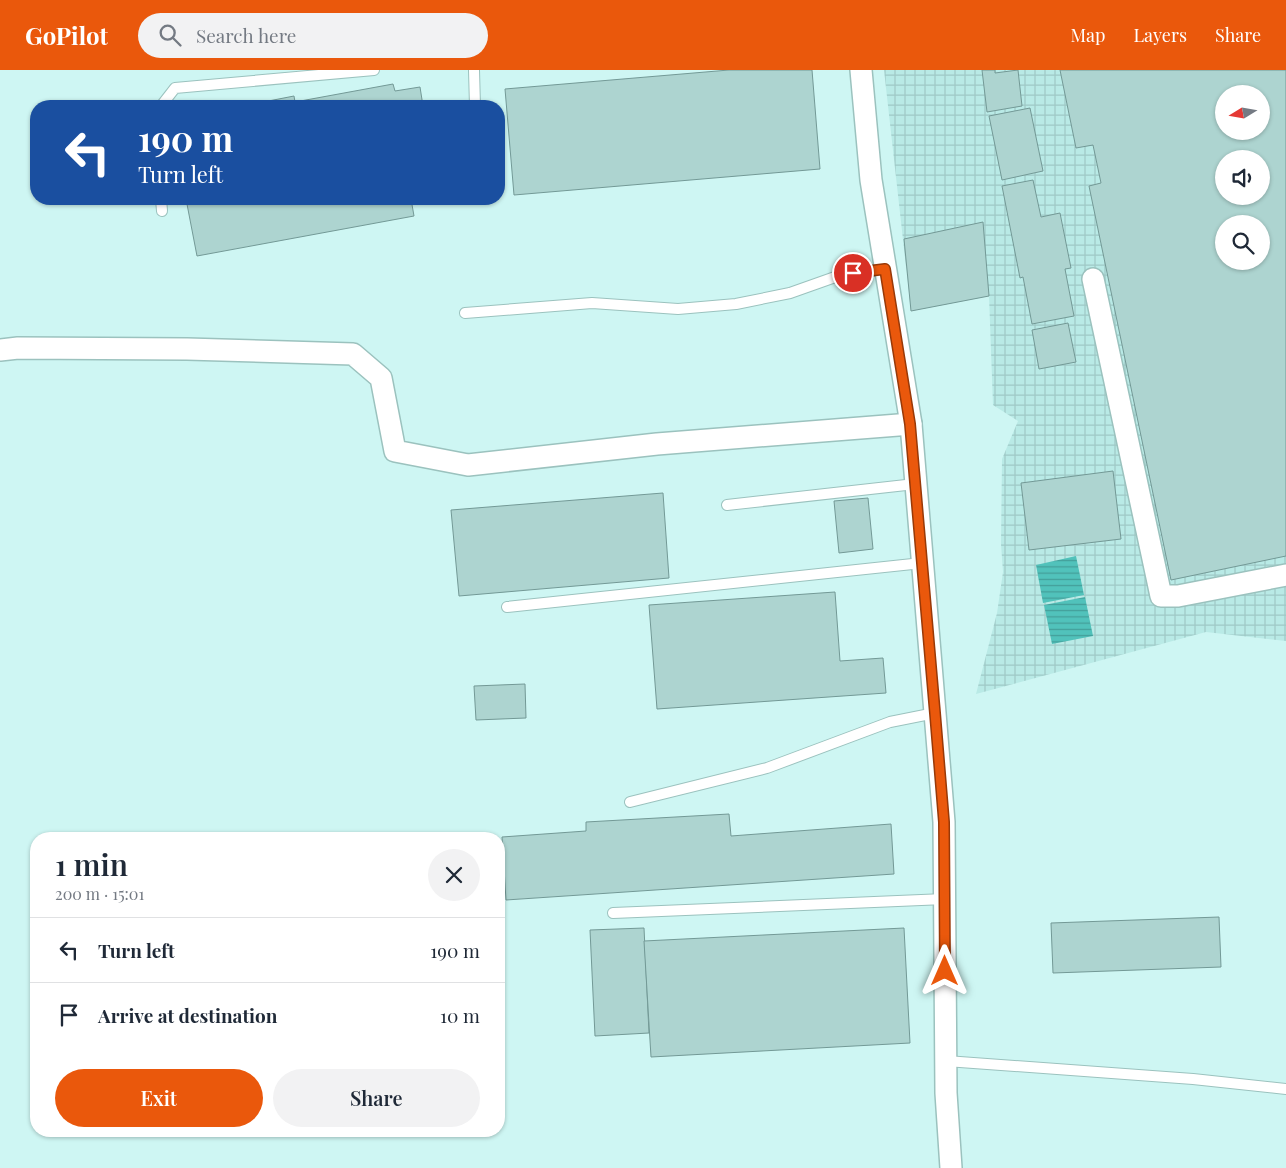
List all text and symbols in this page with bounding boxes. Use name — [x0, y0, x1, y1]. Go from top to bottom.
search box — [138, 13, 488, 58]
text: GoPilot — [25, 19, 108, 51]
icon: search — [156, 21, 184, 49]
text: Search here — [196, 22, 296, 48]
text: Map — [1070, 23, 1105, 47]
text: Layers — [1133, 23, 1187, 47]
text: Share — [1215, 23, 1261, 47]
north arrow — [1215, 85, 1270, 140]
map controls — [1215, 85, 1270, 270]
text: 190 m — [138, 114, 233, 161]
icon: left — [55, 120, 120, 185]
button: sound — [1215, 150, 1270, 205]
text: Turn left — [138, 159, 223, 189]
button: search — [1215, 215, 1270, 270]
pin — [832, 252, 874, 294]
icon: arrive — [839, 259, 867, 287]
text: 1 min — [55, 844, 128, 884]
button: close — [428, 849, 480, 901]
text: 200 m · 15:01 — [55, 883, 144, 904]
icon: left — [55, 936, 83, 964]
text: Turn left — [98, 937, 175, 963]
text: 190 m — [430, 937, 480, 963]
position arrow — [918, 944, 970, 996]
icon: arrive — [55, 1001, 83, 1029]
text: Arrive at destination — [98, 1002, 278, 1028]
text: 10 m — [440, 1002, 480, 1028]
button: Exit — [55, 1069, 263, 1127]
button: Share — [273, 1069, 480, 1127]

